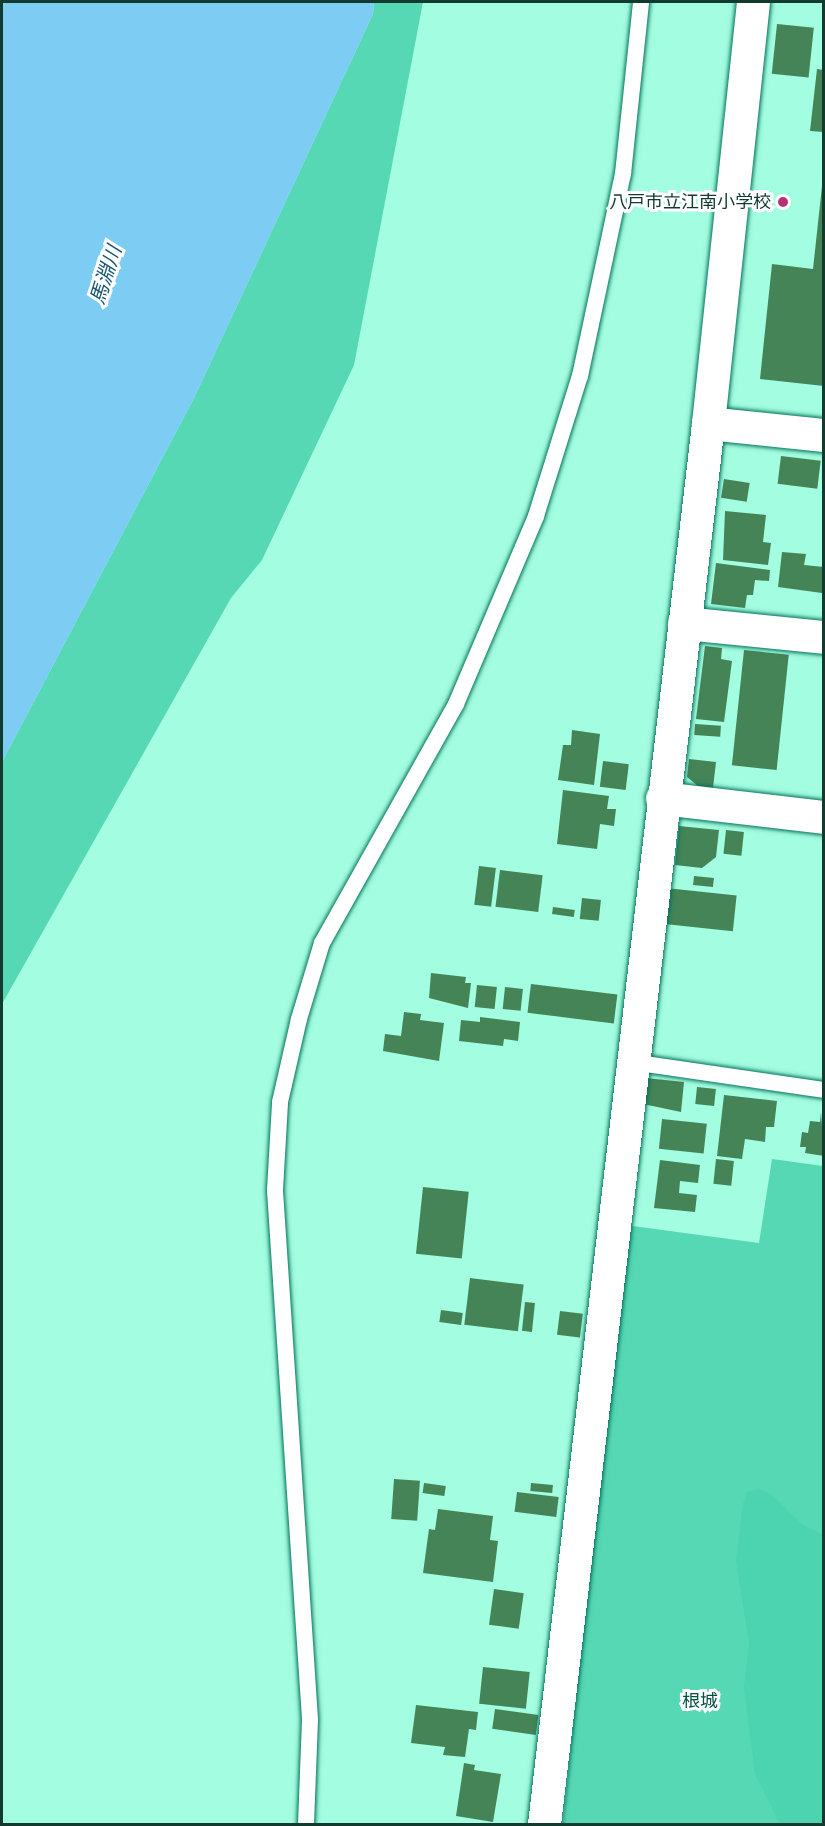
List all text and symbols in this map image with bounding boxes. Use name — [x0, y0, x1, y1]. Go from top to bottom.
place label: 八戸市立江南小学校 — [609, 191, 771, 213]
marker: 八戸市立江南小学校 — [776, 195, 790, 209]
water label: 馬淵川 — [85, 243, 127, 307]
park label: 根城 — [682, 1690, 718, 1712]

